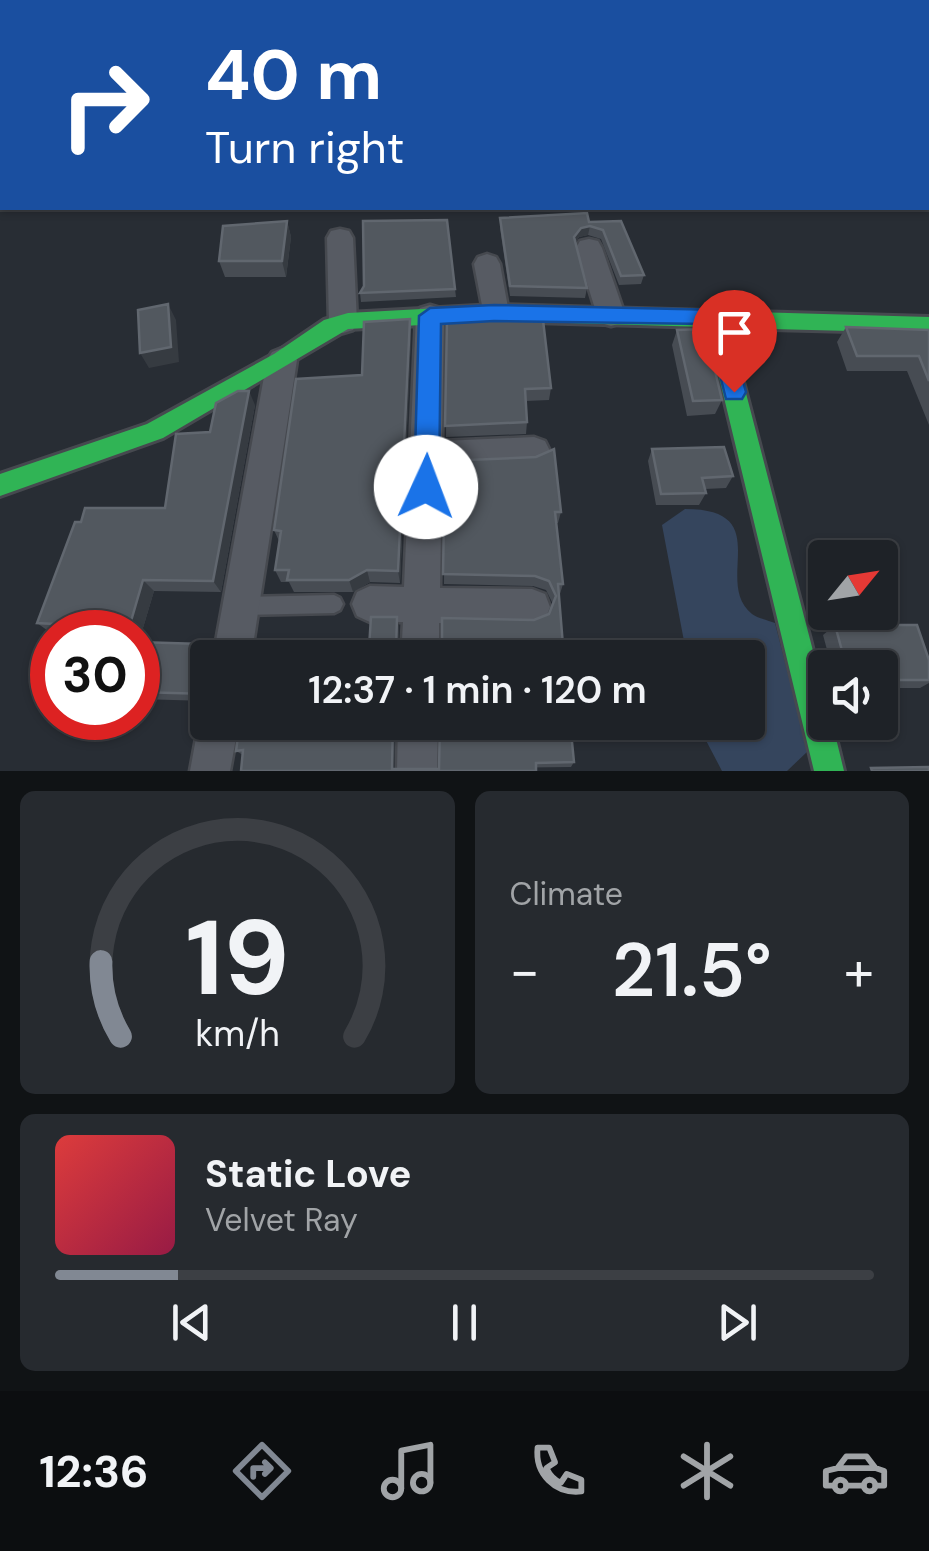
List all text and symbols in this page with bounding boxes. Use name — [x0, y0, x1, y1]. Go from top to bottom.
text: 40 m — [205, 30, 382, 121]
icon: right — [40, 40, 170, 170]
text: Turn right — [205, 118, 404, 177]
pin — [692, 290, 777, 393]
icon: arrive — [707, 305, 762, 360]
position arrow — [374, 435, 478, 539]
north arrow — [808, 540, 898, 630]
map controls — [808, 540, 898, 740]
speed limit sign: 30 — [30, 610, 160, 740]
button: sound — [808, 650, 898, 740]
text: 12:37 · 1 min · 120 m — [308, 665, 647, 715]
text: Climate — [510, 873, 623, 915]
text: 19 — [185, 891, 289, 1026]
text: 21.5° — [612, 922, 772, 1019]
text: − — [510, 935, 540, 1007]
text: + — [844, 935, 874, 1007]
text: km/h — [195, 1011, 279, 1057]
text: Static Love — [205, 1149, 411, 1199]
text: Velvet Ray — [205, 1199, 358, 1241]
icon: previous — [164, 1295, 219, 1350]
icon: pause — [437, 1295, 492, 1350]
icon: next — [710, 1295, 765, 1350]
icon: directions — [227, 1436, 297, 1506]
icon: music — [375, 1436, 445, 1506]
icon: phone — [523, 1436, 593, 1506]
icon: climate — [672, 1436, 742, 1506]
icon: car — [820, 1436, 890, 1506]
text: 12:36 — [39, 1442, 149, 1501]

